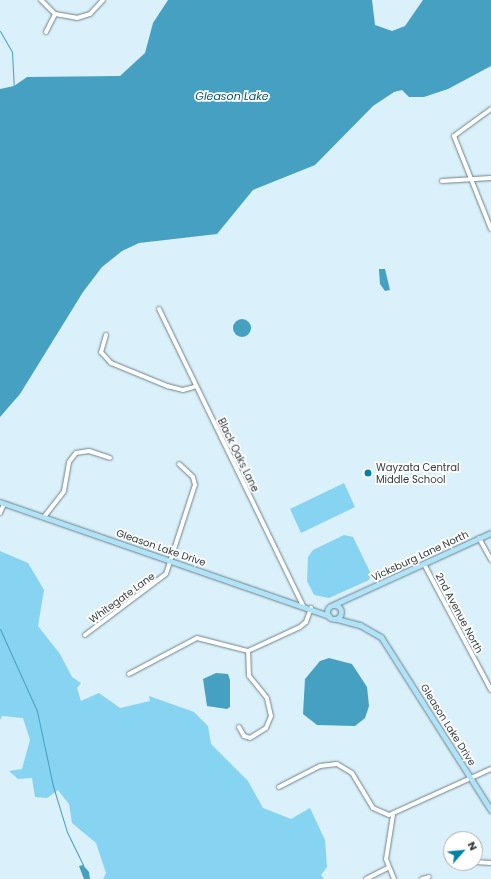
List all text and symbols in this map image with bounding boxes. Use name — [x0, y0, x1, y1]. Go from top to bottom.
water label: Gleason Lake — [195, 89, 269, 103]
street label: Black Oaks Lane — [215, 416, 261, 494]
place label: Wayzata Central Middle School — [376, 461, 459, 484]
marker: Wayzata Central Middle School — [363, 468, 373, 478]
street label: Gleason Lake Drive — [115, 527, 207, 569]
street label: Vicksburg Lane North — [370, 528, 470, 584]
street label: Whitegate Lane — [87, 570, 157, 626]
street label: 2nd Avenue North — [433, 571, 485, 655]
street label: Gleason Lake Drive — [418, 682, 478, 768]
north arrow — [443, 831, 483, 871]
text: N — [464, 839, 482, 853]

